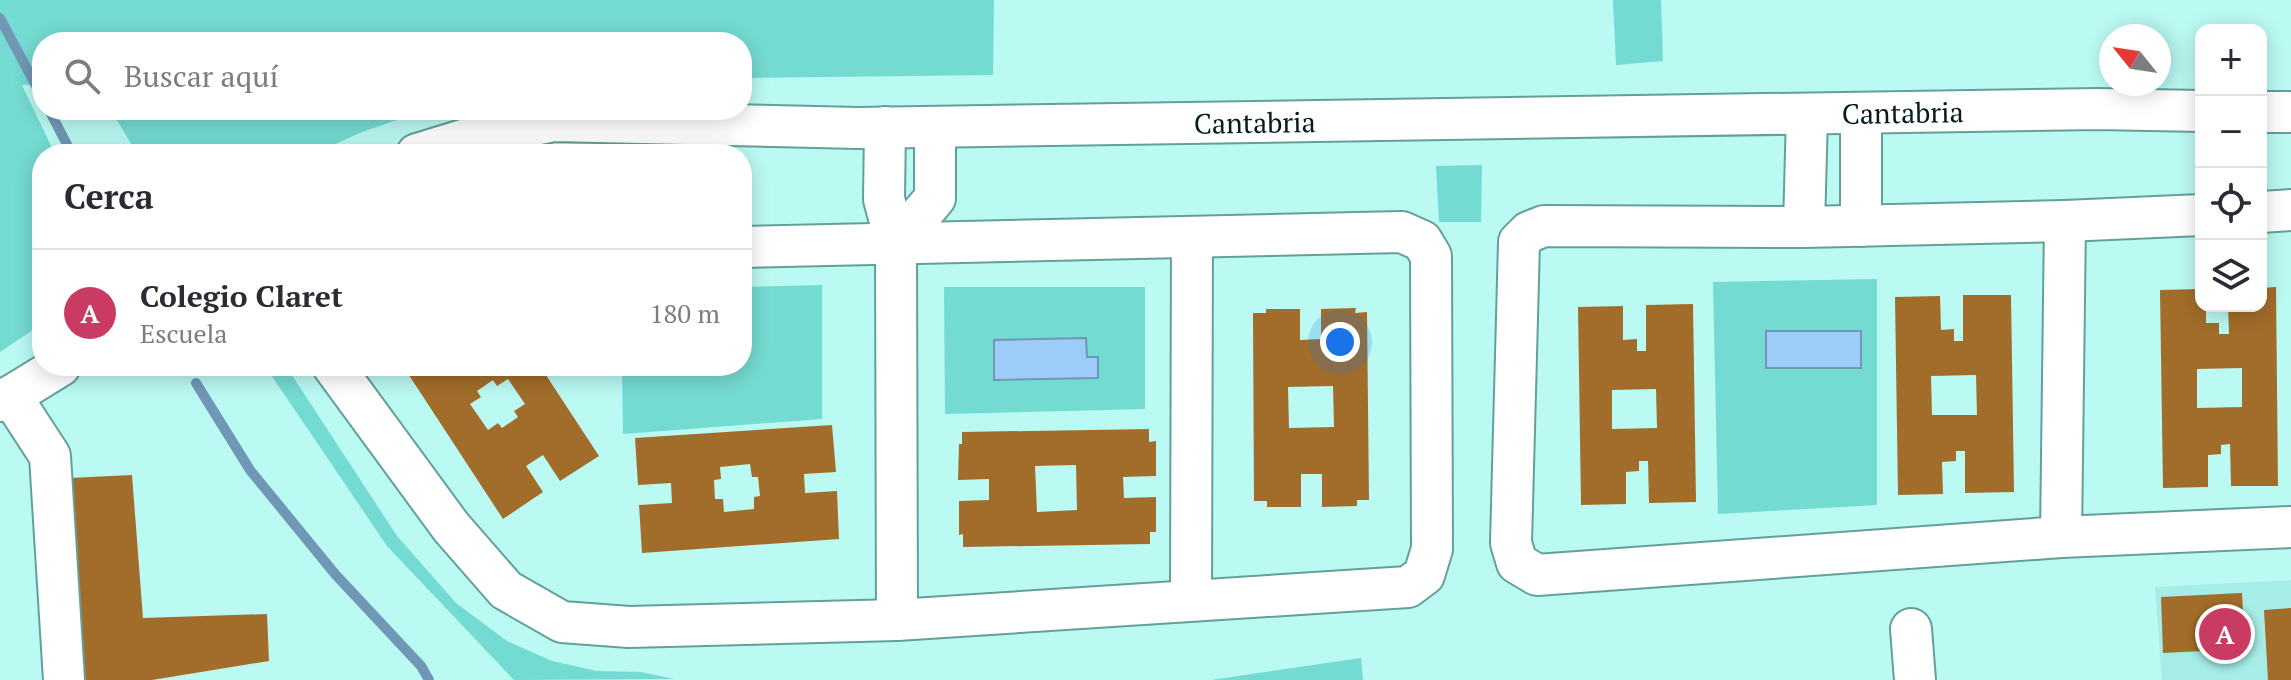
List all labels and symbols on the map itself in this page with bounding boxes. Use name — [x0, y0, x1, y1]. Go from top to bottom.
north arrow — [2099, 24, 2171, 96]
street label: Cantabria — [1841, 93, 1964, 131]
street label: Cantabria — [1194, 102, 1316, 141]
your location — [1320, 322, 1360, 362]
pin: A — [2199, 604, 2251, 664]

